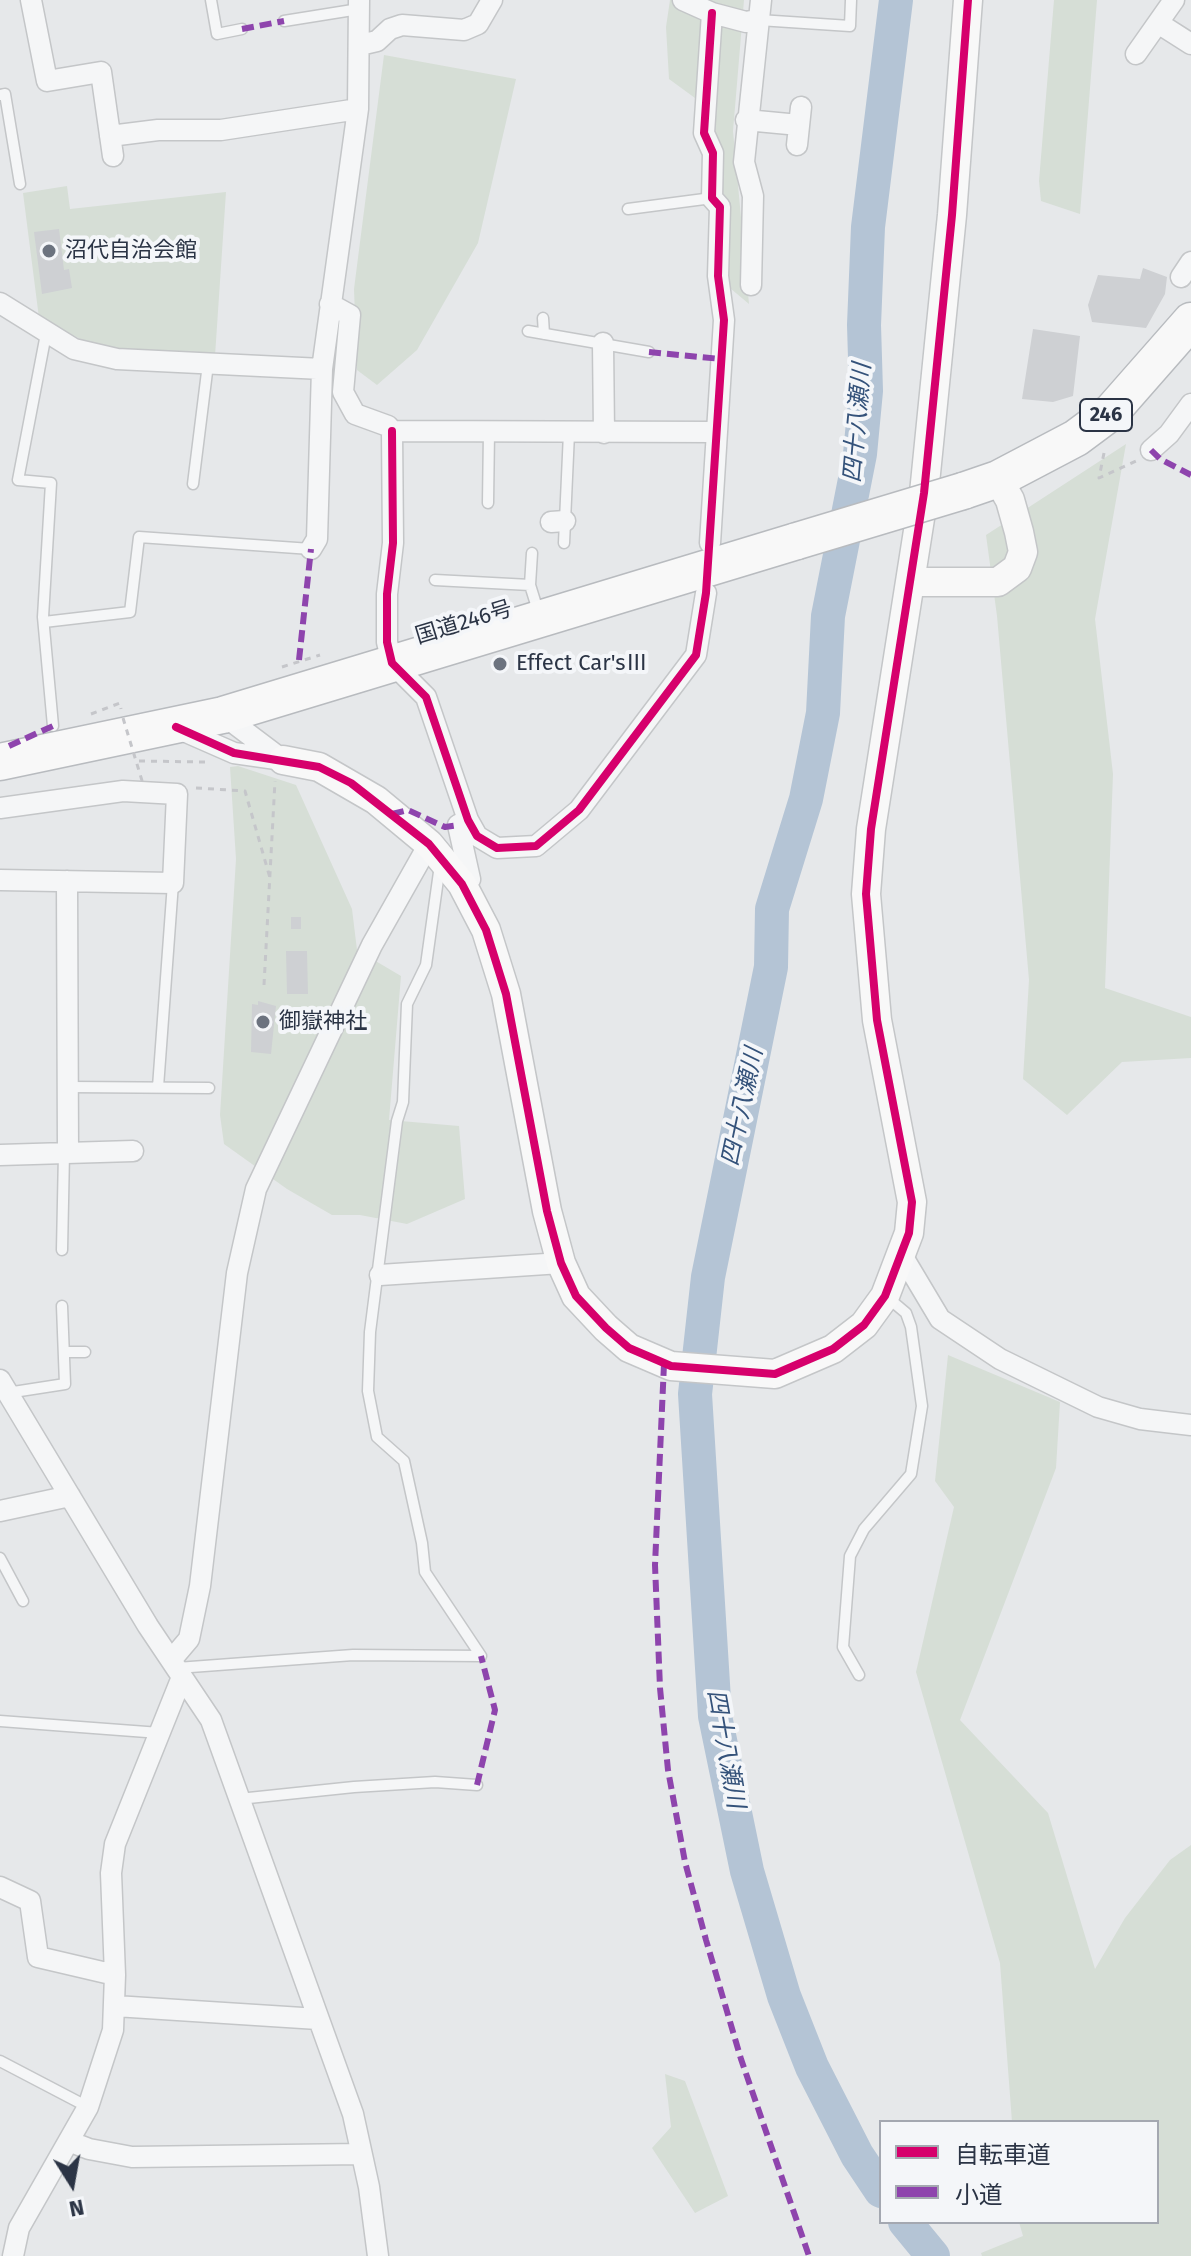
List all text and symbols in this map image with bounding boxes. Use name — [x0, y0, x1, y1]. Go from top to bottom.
place label: 沼代自治会館 — [65, 238, 197, 264]
marker: 沼代自治会館 — [40, 242, 58, 260]
water label: 四十八瀬川 — [838, 362, 878, 484]
road number: 246 — [1080, 399, 1132, 431]
street label: 国道246号 — [412, 596, 516, 650]
place label: Effect Car'sⅢ — [516, 651, 648, 677]
marker: Effect Car'sⅢ — [491, 655, 509, 673]
place label: 御嶽神社 — [279, 1009, 367, 1035]
marker: 御嶽神社 — [254, 1013, 272, 1031]
water label: 四十八瀬川 — [716, 1045, 770, 1169]
water label: 四十八瀬川 — [700, 1687, 750, 1811]
legend — [879, 2120, 1159, 2224]
text: 自転車道 — [955, 2141, 1051, 2169]
north arrow — [32, 2144, 112, 2224]
text: 小道 — [955, 2181, 1003, 2209]
text: N — [67, 2193, 86, 2223]

